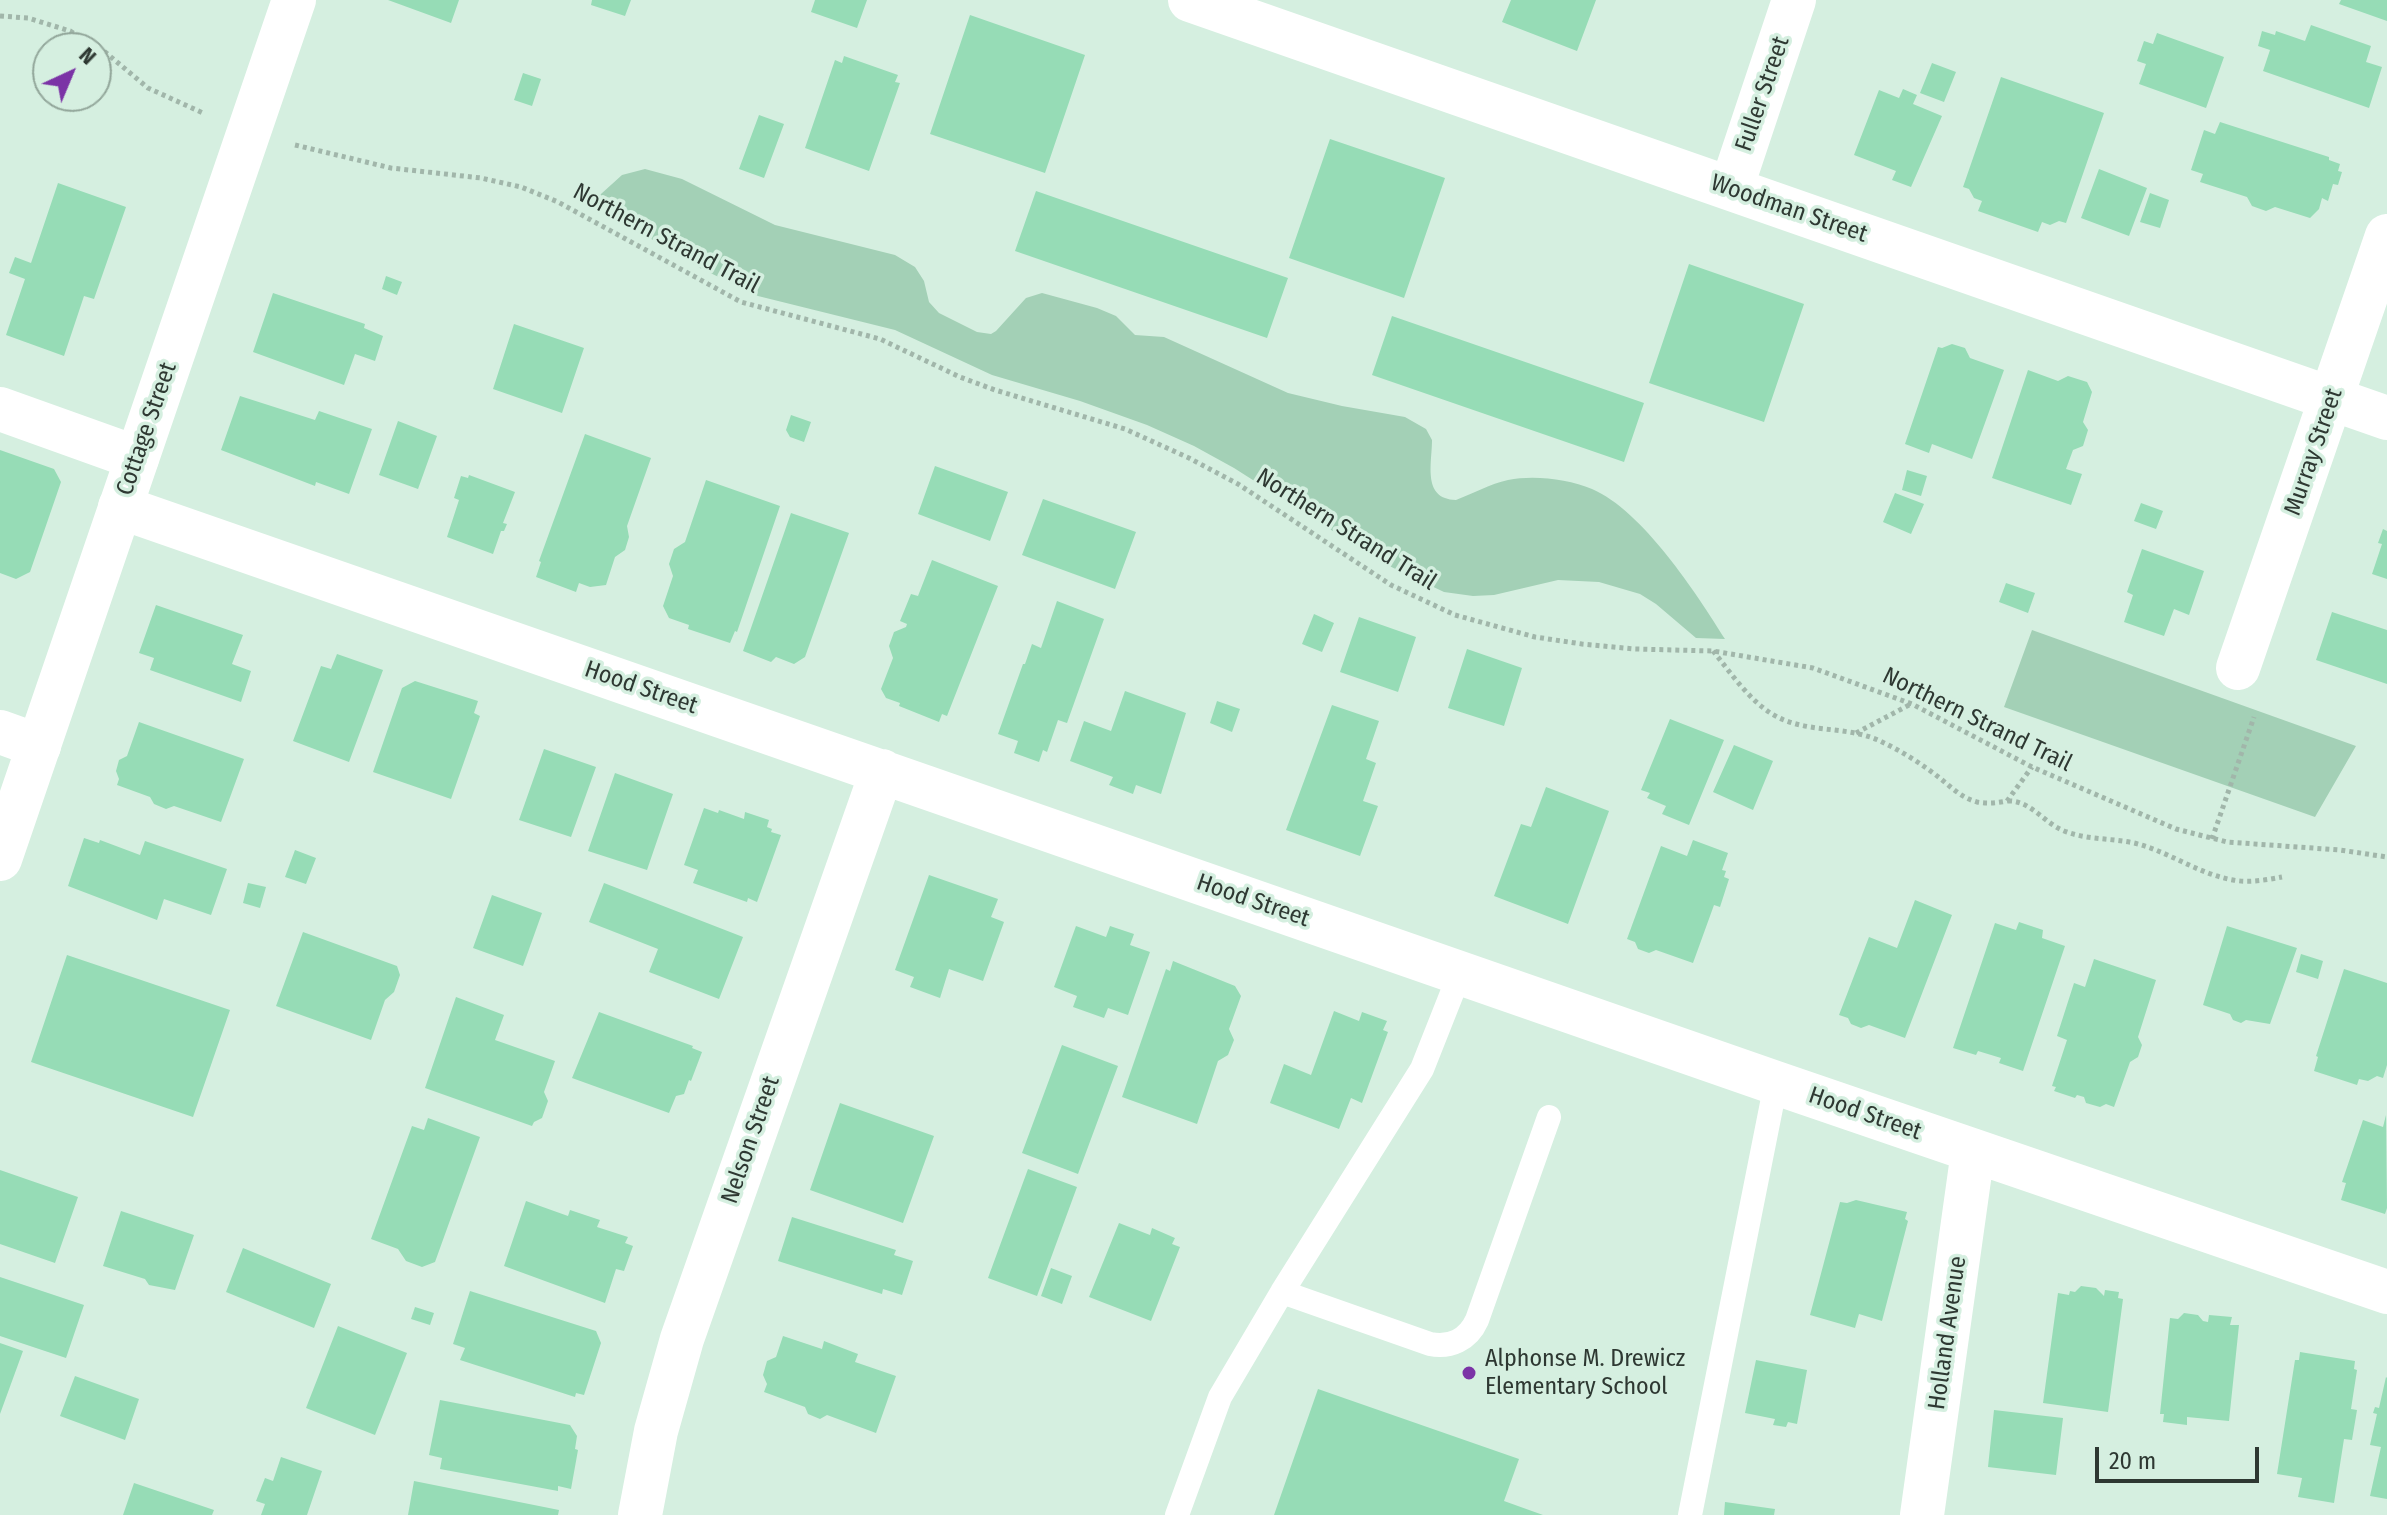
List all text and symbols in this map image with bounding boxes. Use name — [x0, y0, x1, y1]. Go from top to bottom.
north arrow — [32, 32, 112, 112]
street label: Fuller Street — [1730, 33, 1796, 155]
text: N — [74, 42, 102, 70]
street label: Woodman Street — [1707, 169, 1871, 249]
street label: Northern Strand Trail — [568, 178, 764, 300]
street label: Cottage Street — [111, 359, 183, 499]
street label: Murray Street — [2279, 385, 2349, 519]
street label: Northern Strand Trail — [1251, 463, 1441, 597]
street label: Hood Street — [581, 655, 701, 721]
street label: Northern Strand Trail — [1878, 662, 2076, 778]
street label: Hood Street — [1193, 868, 1313, 934]
street label: Nelson Street — [716, 1072, 786, 1208]
street label: Hood Street — [1805, 1081, 1925, 1147]
street label: Holland Avenue — [1923, 1254, 1973, 1412]
place label: Alphonse M. Drewicz Elementary School — [1485, 1345, 1685, 1401]
marker: Alphonse M. Drewicz Elementary School — [1460, 1364, 1478, 1382]
scale bar — [2099, 1431, 2263, 1481]
text: 20 m — [2109, 1447, 2156, 1475]

